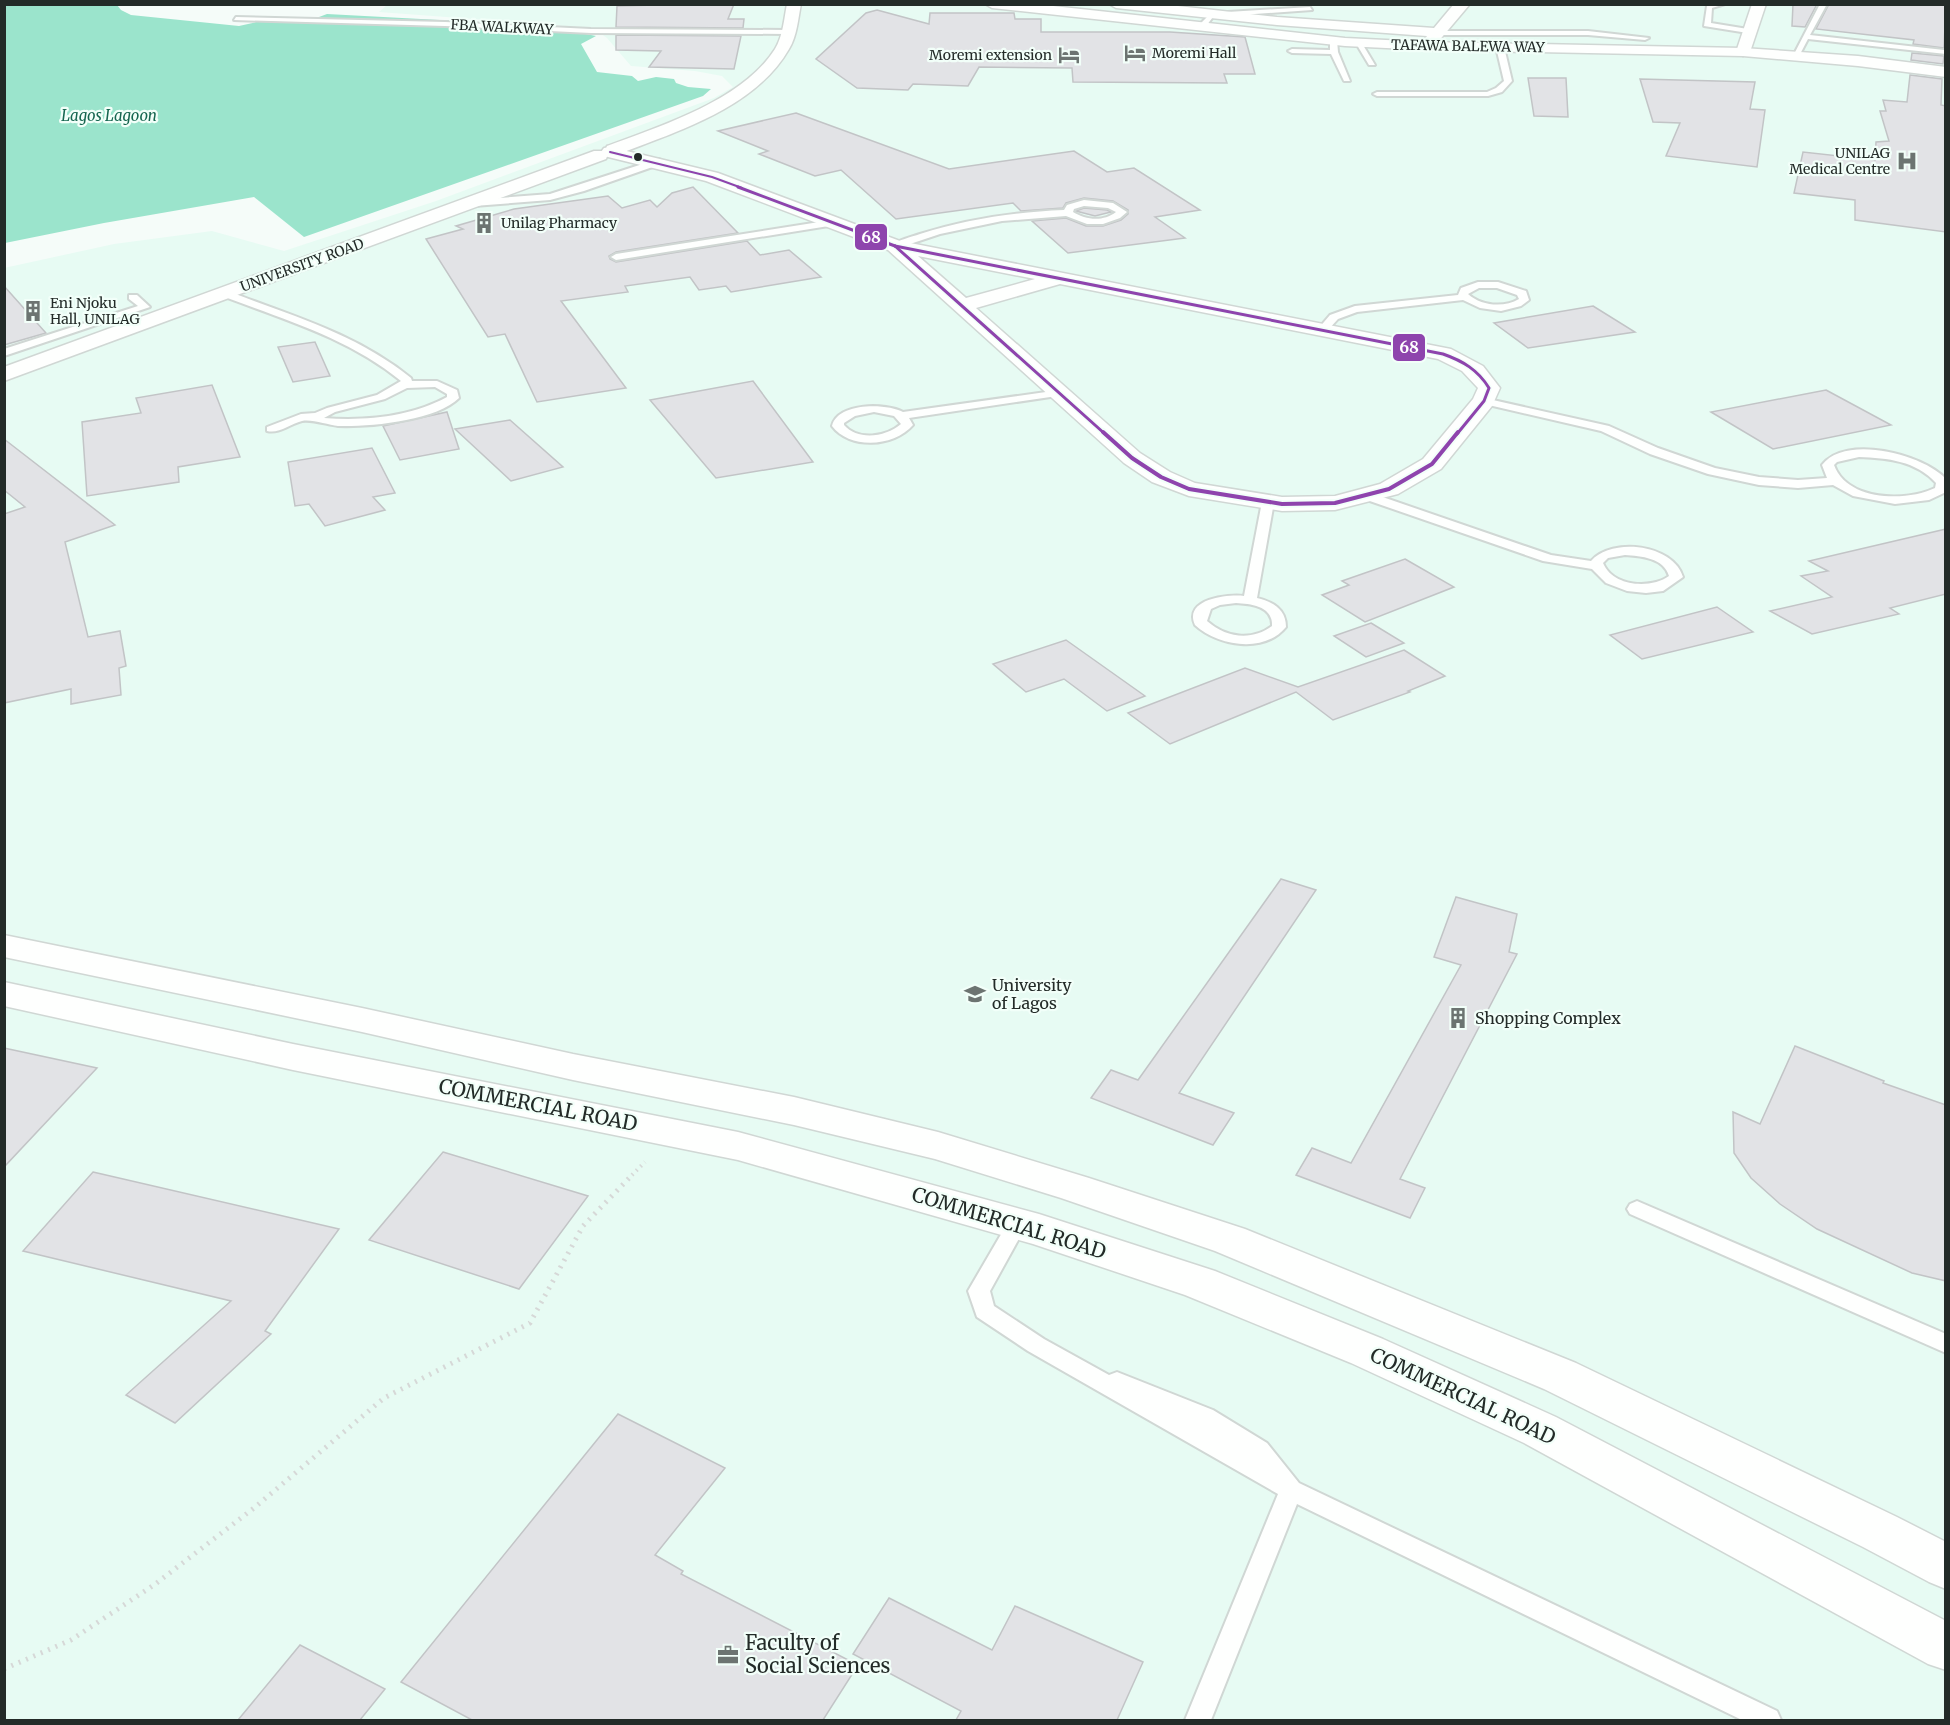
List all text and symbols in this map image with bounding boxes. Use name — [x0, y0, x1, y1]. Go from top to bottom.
street label: FBA WALKWAY — [450, 15, 555, 39]
street label: TAFAWA BALEWA WAY — [1391, 36, 1546, 56]
hotel icon: Moremi Hall — [1123, 41, 1147, 65]
hotel icon: Moremi extension — [1057, 43, 1081, 67]
place label: Moremi Hall — [1152, 44, 1237, 62]
place label: Moremi extension — [929, 46, 1052, 64]
water label: Lagos Lagoon — [61, 106, 157, 125]
place label: UNILAG Medical Centre — [1789, 144, 1890, 178]
hospital icon: UNILAG Medical Centre — [1895, 149, 1919, 173]
unlabelled marker — [632, 151, 644, 163]
building icon: Unilag Pharmacy — [472, 211, 496, 235]
place label: Unilag Pharmacy — [501, 214, 618, 232]
line badge: 68 — [854, 223, 888, 251]
text: 68 — [861, 227, 881, 247]
street label: UNIVERSITY ROAD — [238, 234, 367, 296]
place label: Eni Njoku Hall, UNILAG — [50, 294, 140, 328]
building icon: Eni Njoku Hall, UNILAG — [21, 299, 45, 323]
line badge: 68 — [1392, 333, 1426, 362]
text: 68 — [1399, 337, 1419, 357]
place label: University of Lagos — [992, 975, 1072, 1013]
school or university icon: University of Lagos — [963, 982, 987, 1006]
building icon: Shopping Complex — [1446, 1006, 1470, 1030]
place label: Shopping Complex — [1475, 1008, 1621, 1028]
street label: COMMERCIAL ROAD — [437, 1073, 640, 1136]
street label: COMMERCIAL ROAD — [909, 1181, 1109, 1264]
street label: COMMERCIAL ROAD — [1366, 1342, 1560, 1450]
place label: Faculty of Social Sciences — [745, 1630, 890, 1678]
office icon: Faculty of Social Sciences — [716, 1643, 740, 1667]

